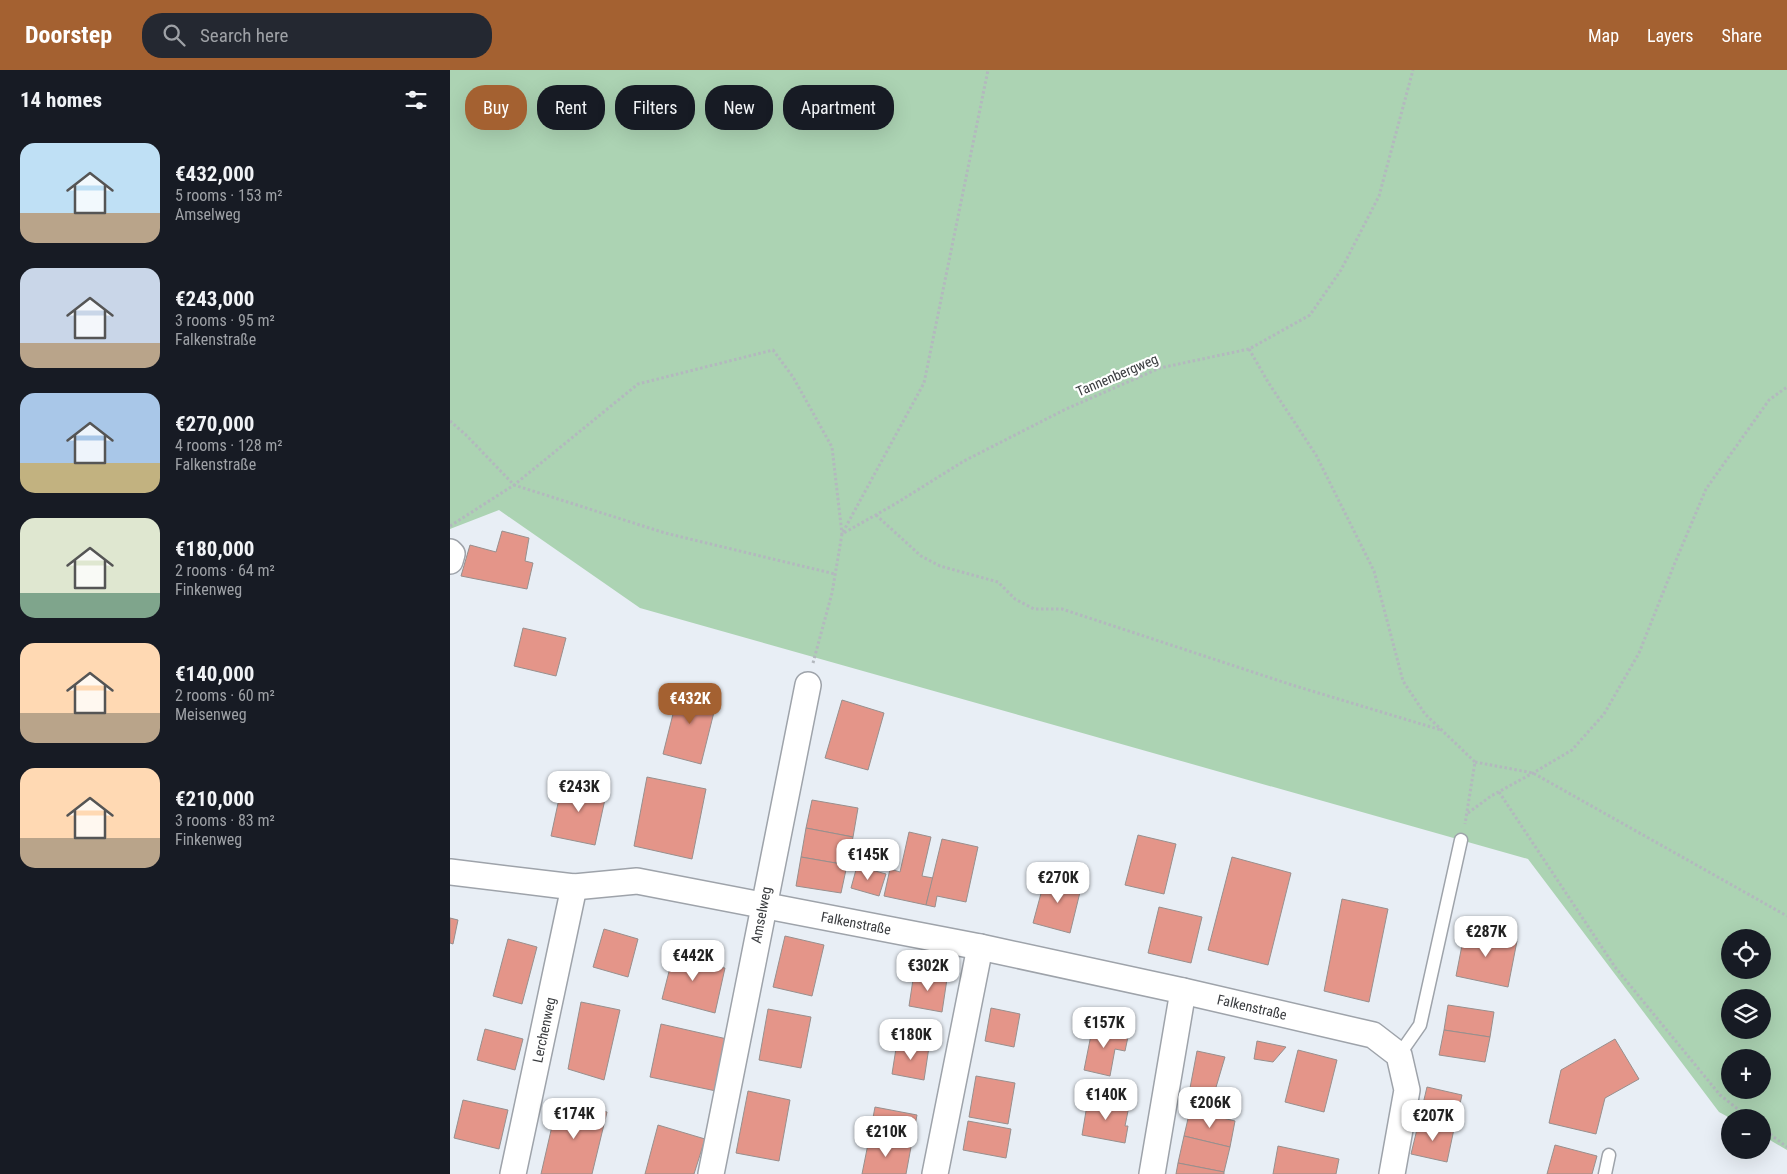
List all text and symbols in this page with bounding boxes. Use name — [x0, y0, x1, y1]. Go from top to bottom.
search box — [142, 13, 492, 58]
text: Doorstep — [25, 21, 112, 49]
icon: search — [160, 21, 188, 49]
text: Search here — [200, 24, 288, 47]
text: Map — [1588, 25, 1619, 46]
text: Layers — [1647, 25, 1694, 46]
text: Share — [1722, 25, 1762, 46]
chip: Buy — [465, 85, 527, 130]
chip: Rent — [537, 85, 605, 130]
chip: Filters — [615, 85, 695, 130]
chip: New — [705, 85, 773, 130]
chip: Apartment — [783, 85, 894, 130]
icon: filters — [402, 86, 430, 114]
text: 14 homes — [20, 88, 102, 112]
text: €432,000 — [175, 162, 254, 186]
icon: home — [60, 163, 120, 223]
text: 5 rooms · 153 m² — [175, 186, 283, 205]
text: Amselweg — [175, 205, 241, 224]
text: €243,000 — [175, 287, 254, 311]
icon: home — [60, 288, 120, 348]
text: 3 rooms · 95 m² — [175, 311, 275, 330]
text: Falkenstraße — [175, 330, 256, 349]
street label: Tannenbergweg — [1074, 351, 1160, 399]
text: €270,000 — [175, 412, 254, 436]
icon: home — [60, 413, 120, 473]
text: 4 rooms · 128 m² — [175, 436, 283, 455]
text: Falkenstraße — [175, 455, 256, 474]
text: €180,000 — [175, 537, 254, 561]
icon: home — [60, 538, 120, 598]
text: 2 rooms · 64 m² — [175, 561, 275, 580]
text: Finkenweg — [175, 580, 242, 599]
text: €140,000 — [175, 662, 254, 686]
icon: home — [60, 663, 120, 723]
pin: €432K — [655, 682, 725, 725]
text: 2 rooms · 60 m² — [175, 686, 275, 705]
text: €432K — [669, 689, 711, 708]
text: Meisenweg — [175, 705, 247, 724]
pin: €243K — [544, 770, 614, 813]
text: €243K — [558, 777, 600, 796]
text: €210,000 — [175, 787, 254, 811]
icon: home — [60, 788, 120, 848]
text: 3 rooms · 83 m² — [175, 811, 275, 830]
text: Finkenweg — [175, 830, 242, 849]
pin: €145K — [833, 838, 903, 881]
text: €145K — [847, 845, 889, 864]
pin: €270K — [1023, 862, 1093, 904]
text: €270K — [1037, 868, 1079, 887]
street label: Amselweg — [748, 885, 774, 945]
street label: Falkenstraße — [820, 908, 893, 938]
pin: €287K — [1451, 916, 1521, 958]
text: €287K — [1465, 922, 1507, 941]
map controls — [1721, 929, 1771, 1159]
button: locate — [1721, 929, 1771, 979]
pin: €442K — [658, 940, 728, 982]
text: €442K — [672, 946, 714, 965]
pin: €302K — [893, 950, 963, 992]
text: €302K — [907, 956, 949, 975]
button: layers — [1721, 989, 1771, 1039]
street label: Falkenstraße — [1216, 991, 1289, 1023]
street label: Lerchenweg — [529, 996, 559, 1064]
pin: €157K — [1069, 1006, 1139, 1049]
text: €157K — [1083, 1013, 1125, 1032]
pin: €180K — [876, 1018, 946, 1061]
text: €180K — [890, 1025, 932, 1044]
button: + — [1721, 1049, 1771, 1099]
pin: €140K — [1071, 1078, 1141, 1121]
text: €140K — [1085, 1085, 1127, 1104]
pin: €206K — [1175, 1086, 1245, 1129]
text: €206K — [1189, 1093, 1231, 1112]
pin: €174K — [539, 1098, 609, 1140]
pin: €207K — [1398, 1100, 1468, 1142]
text: €174K — [553, 1104, 595, 1123]
text: €207K — [1412, 1106, 1454, 1125]
button: − — [1721, 1109, 1771, 1159]
pin: €210K — [851, 1116, 921, 1158]
text: €210K — [865, 1122, 907, 1141]

